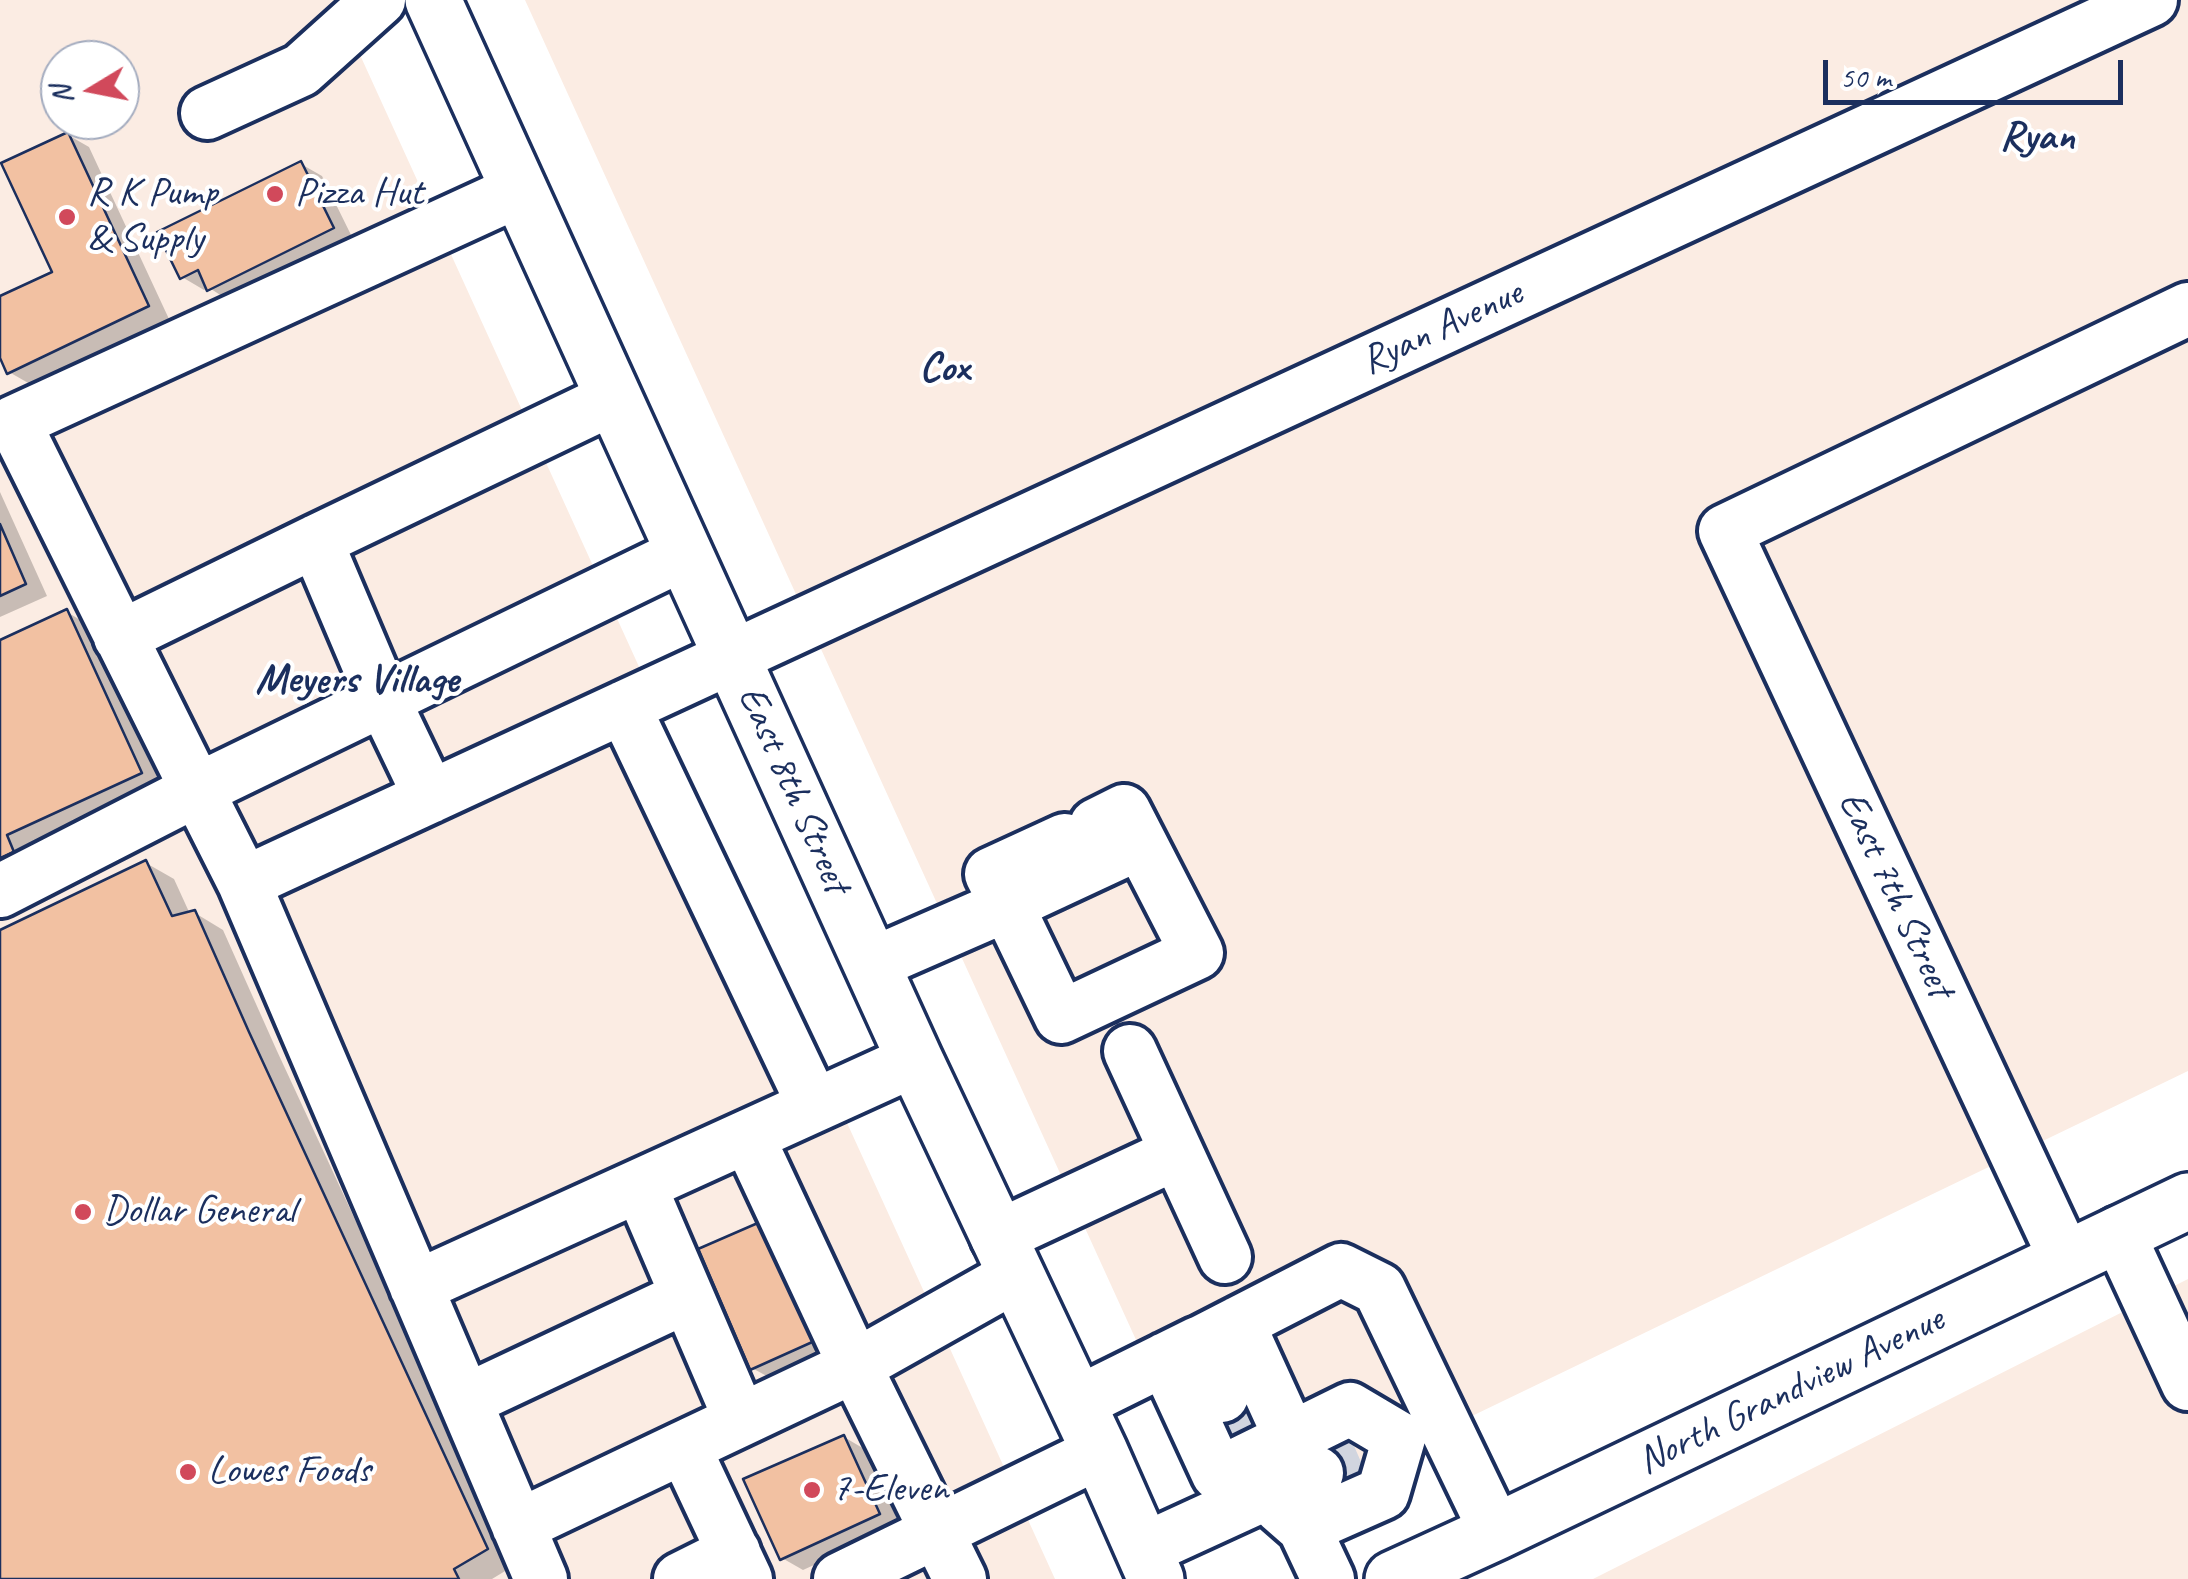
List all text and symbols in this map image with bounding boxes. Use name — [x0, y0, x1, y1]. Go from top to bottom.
north arrow — [40, 40, 140, 140]
scale bar — [1828, 40, 2128, 102]
text: 50 m — [1840, 58, 1891, 96]
text: N — [43, 83, 81, 107]
district label: Ryan — [1999, 113, 2075, 163]
place label: R K Pump & Supply — [87, 170, 217, 264]
place label: Pizza Hut — [295, 170, 423, 218]
marker: Pizza Hut — [264, 183, 286, 205]
marker: R K Pump & Supply — [56, 206, 78, 228]
street label: Ryan Avenue — [1354, 270, 1530, 386]
district label: Cox — [919, 344, 969, 394]
district label: Meyers Village — [255, 656, 459, 706]
street label: East 8th Street — [726, 679, 860, 901]
street label: East 7th Street — [1826, 785, 1964, 1005]
place label: Dollar General — [103, 1188, 295, 1236]
marker: Dollar General — [72, 1201, 94, 1223]
street label: North Grandview Avenue — [1630, 1296, 1952, 1486]
place label: Lowes Foods — [208, 1448, 371, 1496]
marker: Lowes Foods — [177, 1461, 199, 1483]
place label: 7-Eleven — [832, 1466, 948, 1514]
marker: 7-Eleven — [801, 1479, 823, 1501]

